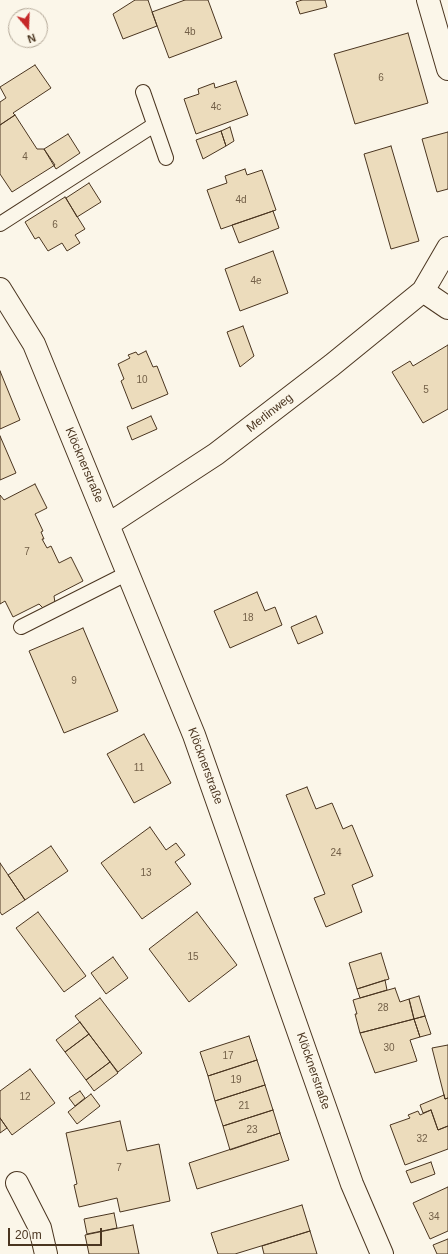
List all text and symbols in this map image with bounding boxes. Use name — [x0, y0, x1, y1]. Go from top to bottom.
north arrow — [8, 8, 48, 48]
house number: 4b — [184, 26, 196, 38]
text: N — [26, 31, 37, 45]
house number: 6 — [378, 72, 384, 84]
house number: 4c — [211, 101, 221, 113]
house number: 4 — [22, 151, 28, 163]
house number: 4d — [235, 194, 247, 206]
house number: 6 — [52, 219, 58, 231]
house number: 4e — [250, 275, 262, 287]
house number: 10 — [136, 374, 148, 386]
house number: 5 — [423, 384, 429, 396]
street label: Merlinweg — [244, 390, 296, 436]
street label: Klöcknerstraße — [62, 425, 106, 505]
house number: 7 — [24, 546, 30, 558]
house number: 18 — [242, 612, 254, 624]
house number: 9 — [71, 675, 77, 687]
street label: Klöcknerstraße — [184, 726, 226, 806]
house number: 11 — [134, 762, 144, 774]
house number: 24 — [330, 847, 342, 859]
house number: 13 — [140, 867, 152, 879]
house number: 15 — [187, 951, 199, 963]
house number: 28 — [377, 1002, 389, 1014]
street label: Klöcknerstraße — [293, 1031, 333, 1111]
house number: 30 — [383, 1042, 395, 1054]
house number: 17 — [222, 1050, 234, 1062]
house number: 19 — [230, 1074, 242, 1086]
house number: 12 — [19, 1091, 31, 1103]
house number: 21 — [238, 1100, 250, 1112]
house number: 23 — [246, 1124, 258, 1136]
house number: 32 — [416, 1133, 428, 1145]
house number: 7 — [116, 1162, 122, 1174]
house number: 34 — [428, 1211, 440, 1223]
scale bar — [10, 1220, 104, 1246]
text: 20 m — [15, 1228, 42, 1242]

